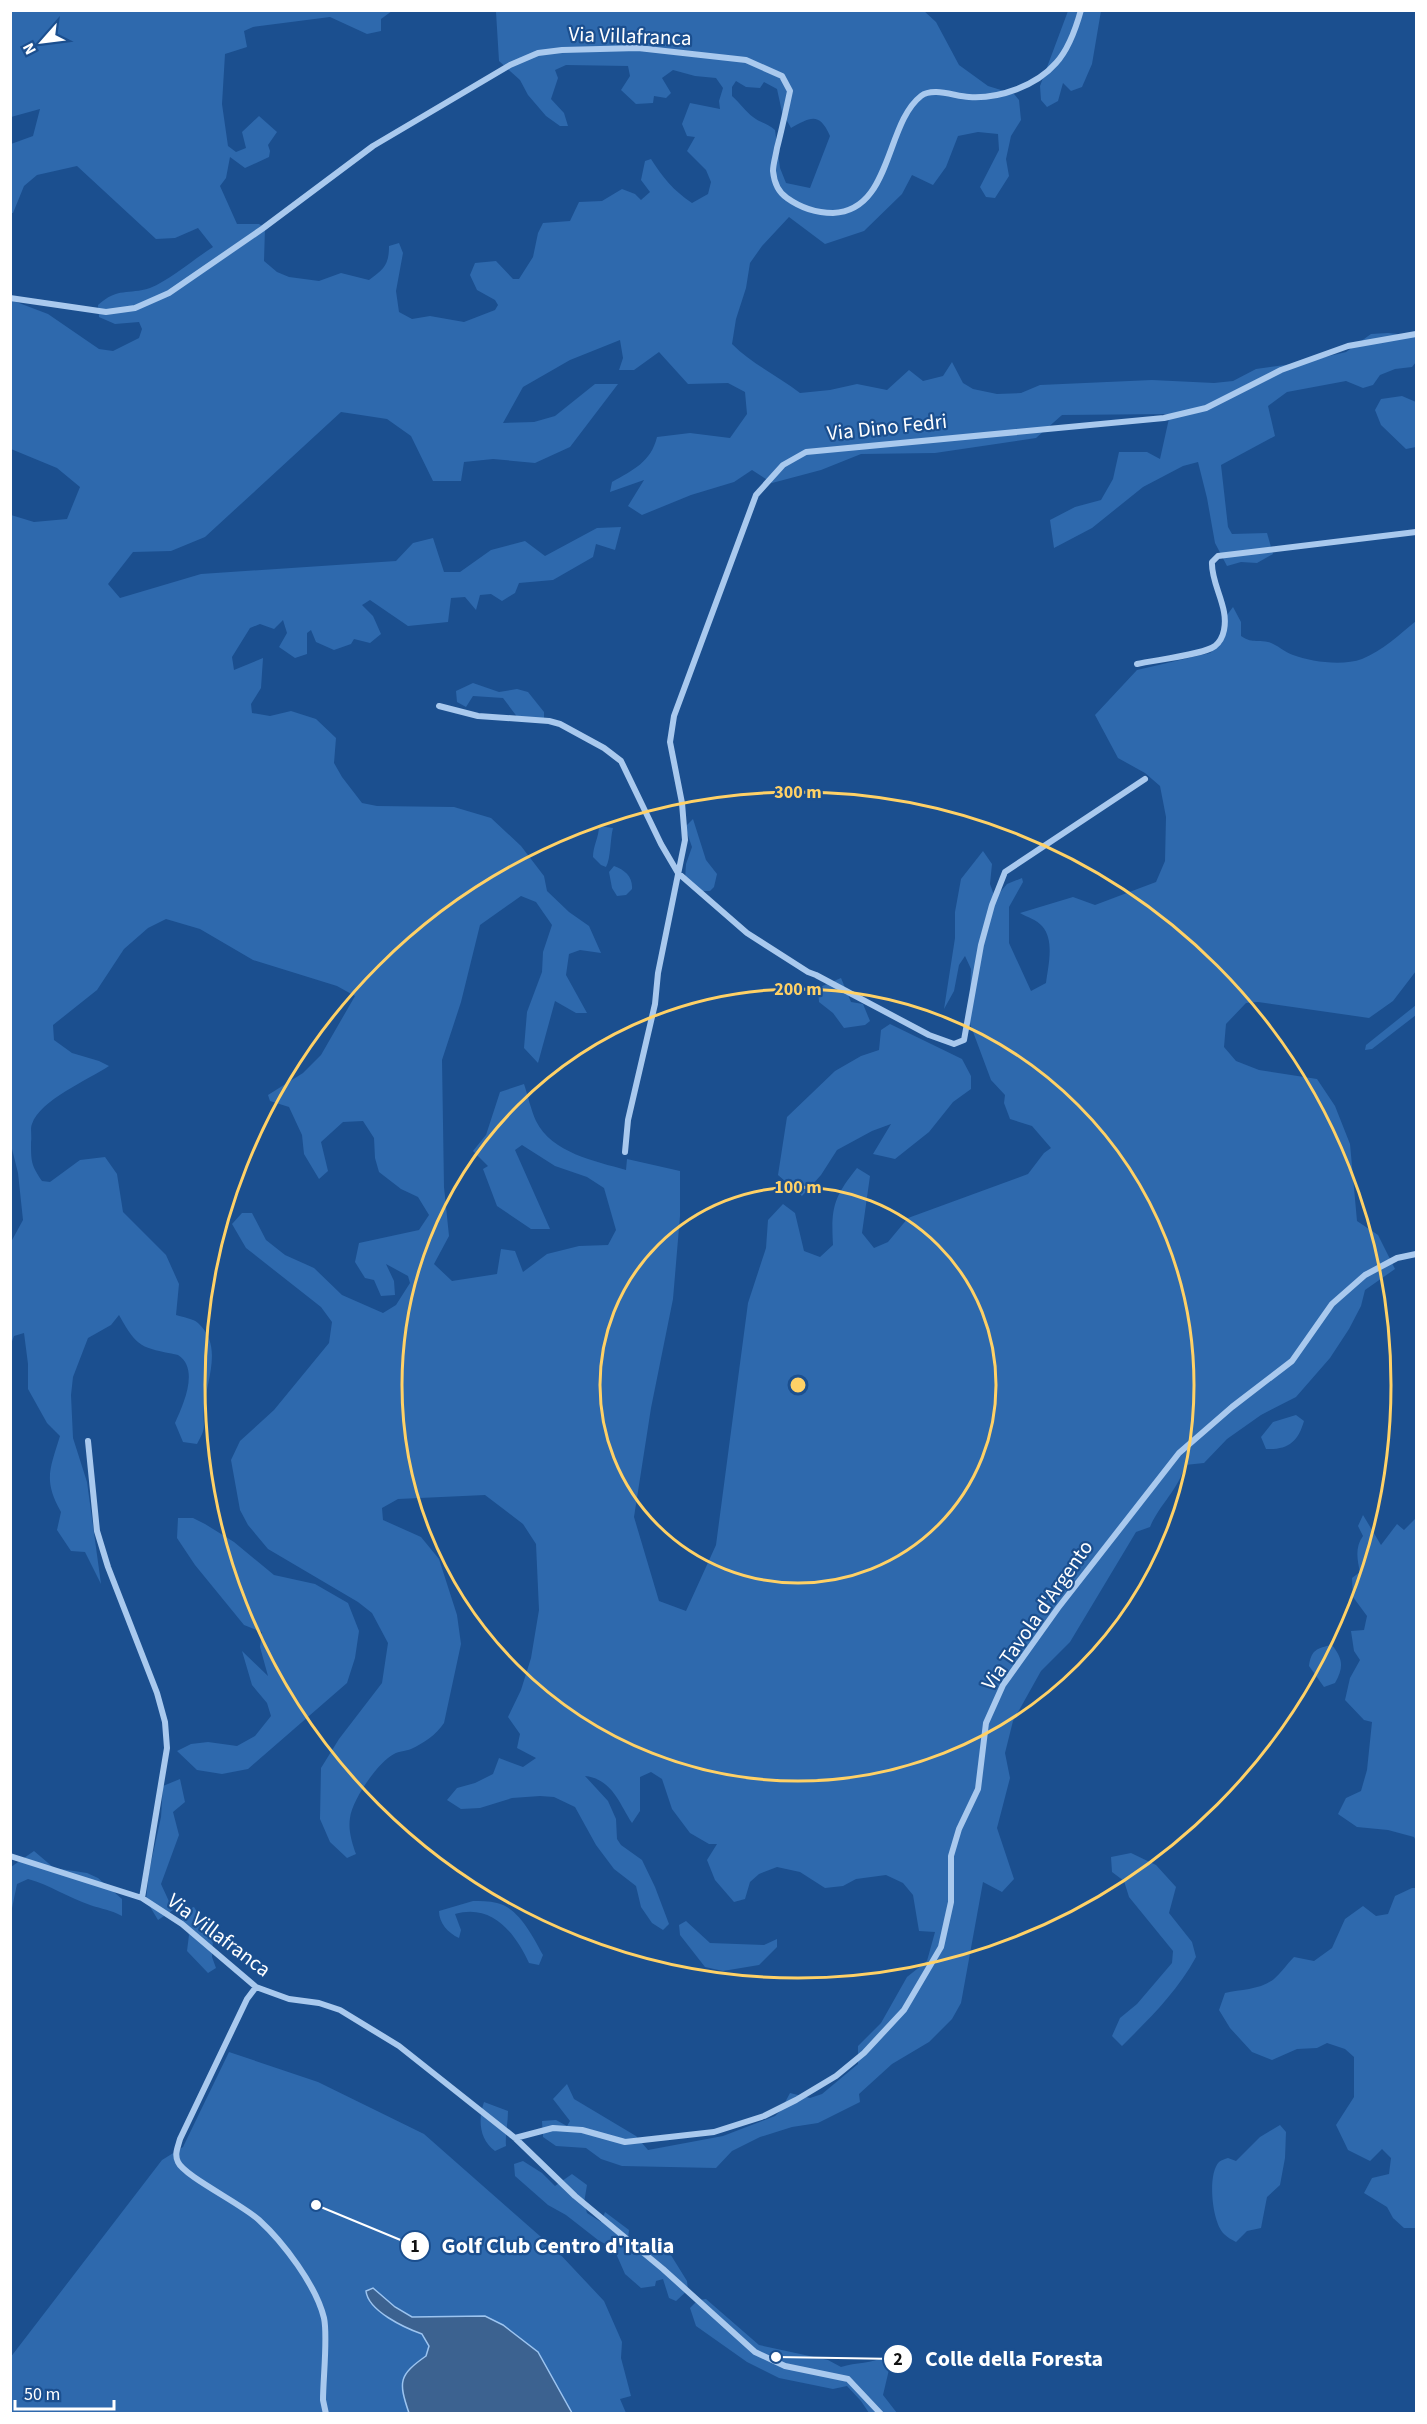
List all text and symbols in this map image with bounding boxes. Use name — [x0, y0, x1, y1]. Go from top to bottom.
north arrow — [12, 12, 72, 72]
street label: Via Villafranca — [568, 19, 692, 53]
text: N — [17, 39, 42, 58]
street label: Via Dino Fedri — [825, 406, 949, 448]
text: 300 m — [774, 780, 822, 805]
text: 200 m — [774, 977, 822, 1002]
text: 100 m — [774, 1175, 822, 1200]
centre of rings — [788, 1375, 808, 1395]
street label: Via Tavola d'Argento — [974, 1534, 1100, 1696]
street label: Via Villafranca — [161, 1886, 277, 1984]
callout: Golf Club Centro d'Italia — [400, 2226, 686, 2266]
text: Golf Club Centro d'Italia — [442, 2230, 674, 2262]
text: 1 — [410, 2234, 420, 2259]
callout: Colle della Foresta — [883, 2339, 1115, 2379]
text: Colle della Foresta — [925, 2343, 1103, 2375]
text: 2 — [893, 2347, 903, 2372]
scale bar — [15, 2373, 114, 2411]
text: 50 m — [24, 2382, 60, 2407]

